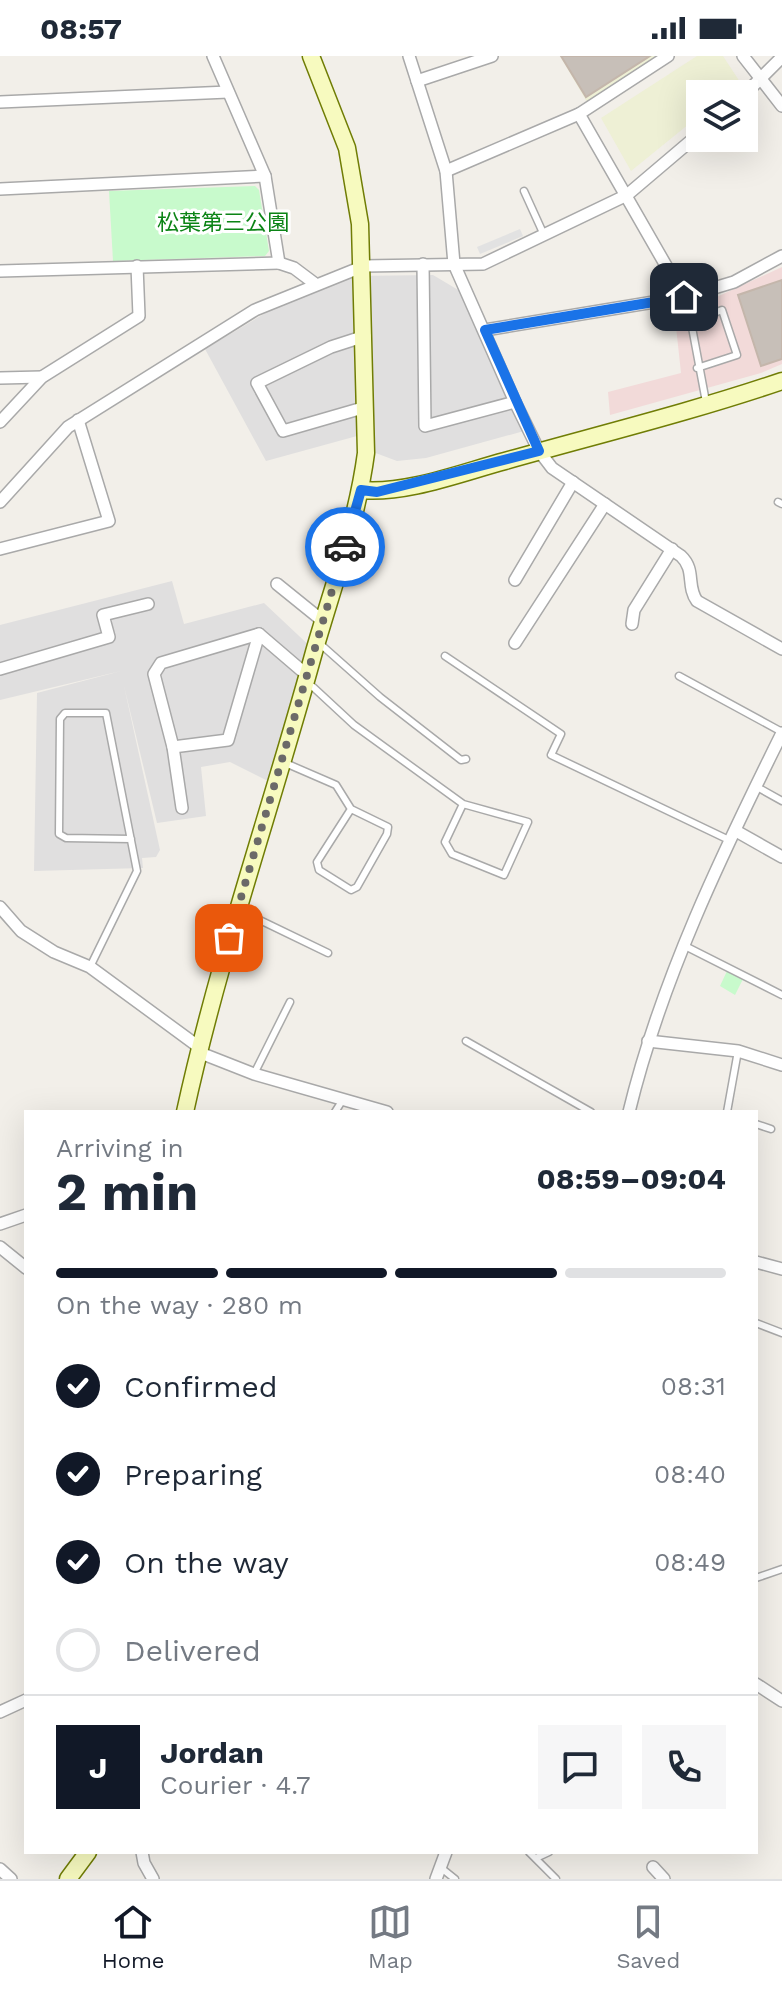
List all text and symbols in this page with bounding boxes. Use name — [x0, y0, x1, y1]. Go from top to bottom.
text: 08:57 — [40, 11, 122, 46]
map controls — [686, 80, 758, 152]
button: layers — [686, 80, 758, 152]
park label: 松葉第三公園 — [157, 210, 289, 235]
pin — [650, 263, 718, 331]
icon: home — [662, 275, 706, 319]
courier — [305, 507, 385, 587]
icon: car — [323, 525, 367, 569]
pin — [195, 904, 263, 972]
icon: bag — [207, 916, 251, 960]
text: Arriving in — [56, 1133, 184, 1163]
text: 08:59–09:04 — [537, 1161, 726, 1196]
text: 2 min — [56, 1162, 198, 1223]
text: On the way · 280 m — [56, 1290, 303, 1320]
icon: check — [56, 1364, 100, 1408]
text: Confirmed — [124, 1369, 278, 1404]
text: 08:31 — [661, 1371, 726, 1401]
icon: check — [56, 1452, 100, 1496]
text: Preparing — [124, 1457, 262, 1492]
text: 08:40 — [654, 1459, 726, 1489]
icon: check — [56, 1540, 100, 1584]
text: On the way — [124, 1545, 289, 1580]
text: 08:49 — [654, 1547, 726, 1577]
text: Delivered — [124, 1633, 261, 1668]
button: chat — [538, 1725, 622, 1809]
button: phone — [642, 1725, 726, 1809]
text: Jordan — [160, 1735, 264, 1770]
text: J — [89, 1750, 107, 1785]
text: Courier · 4.7 — [160, 1770, 310, 1800]
tab: Home — [102, 1900, 165, 1973]
tab: Map — [368, 1900, 413, 1973]
tab: Saved — [616, 1900, 680, 1973]

